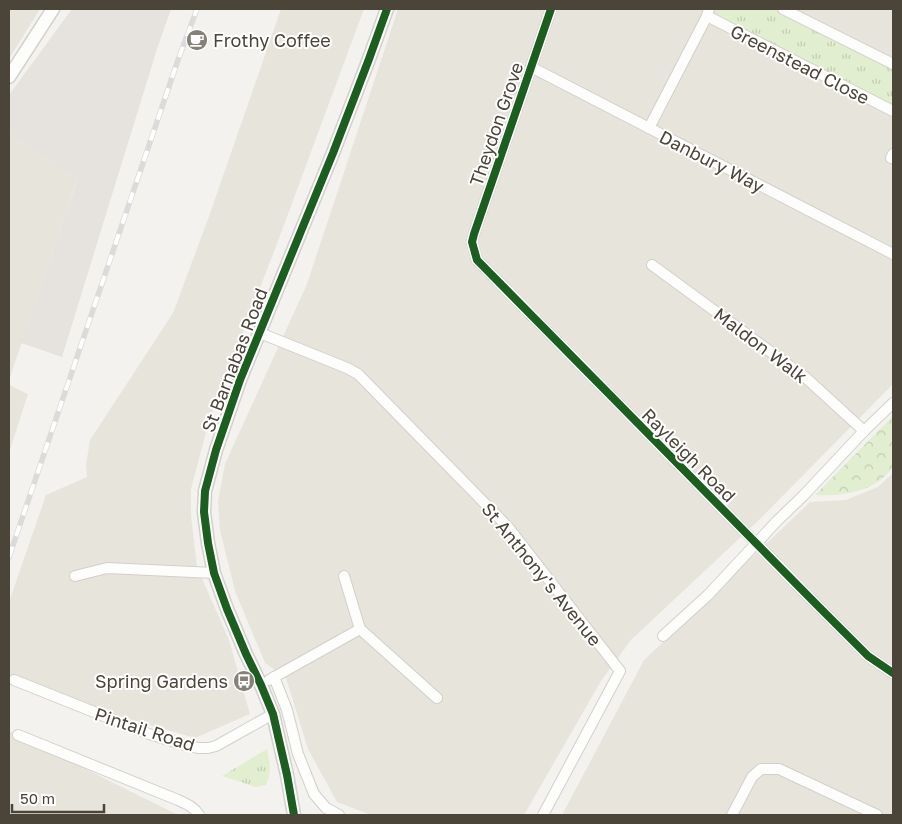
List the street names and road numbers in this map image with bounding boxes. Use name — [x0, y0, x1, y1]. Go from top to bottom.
street label: Greenstead Close — [727, 19, 873, 109]
street label: Theydon Grove — [465, 59, 527, 189]
street label: Danbury Way — [656, 125, 768, 197]
street label: St Barnabas Road — [196, 285, 272, 435]
street label: Maldon Walk — [710, 303, 812, 387]
street label: Rayleigh Road — [638, 404, 740, 506]
street label: St Anthony's Avenue — [477, 498, 607, 650]
street label: Pintail Road — [92, 702, 198, 756]

